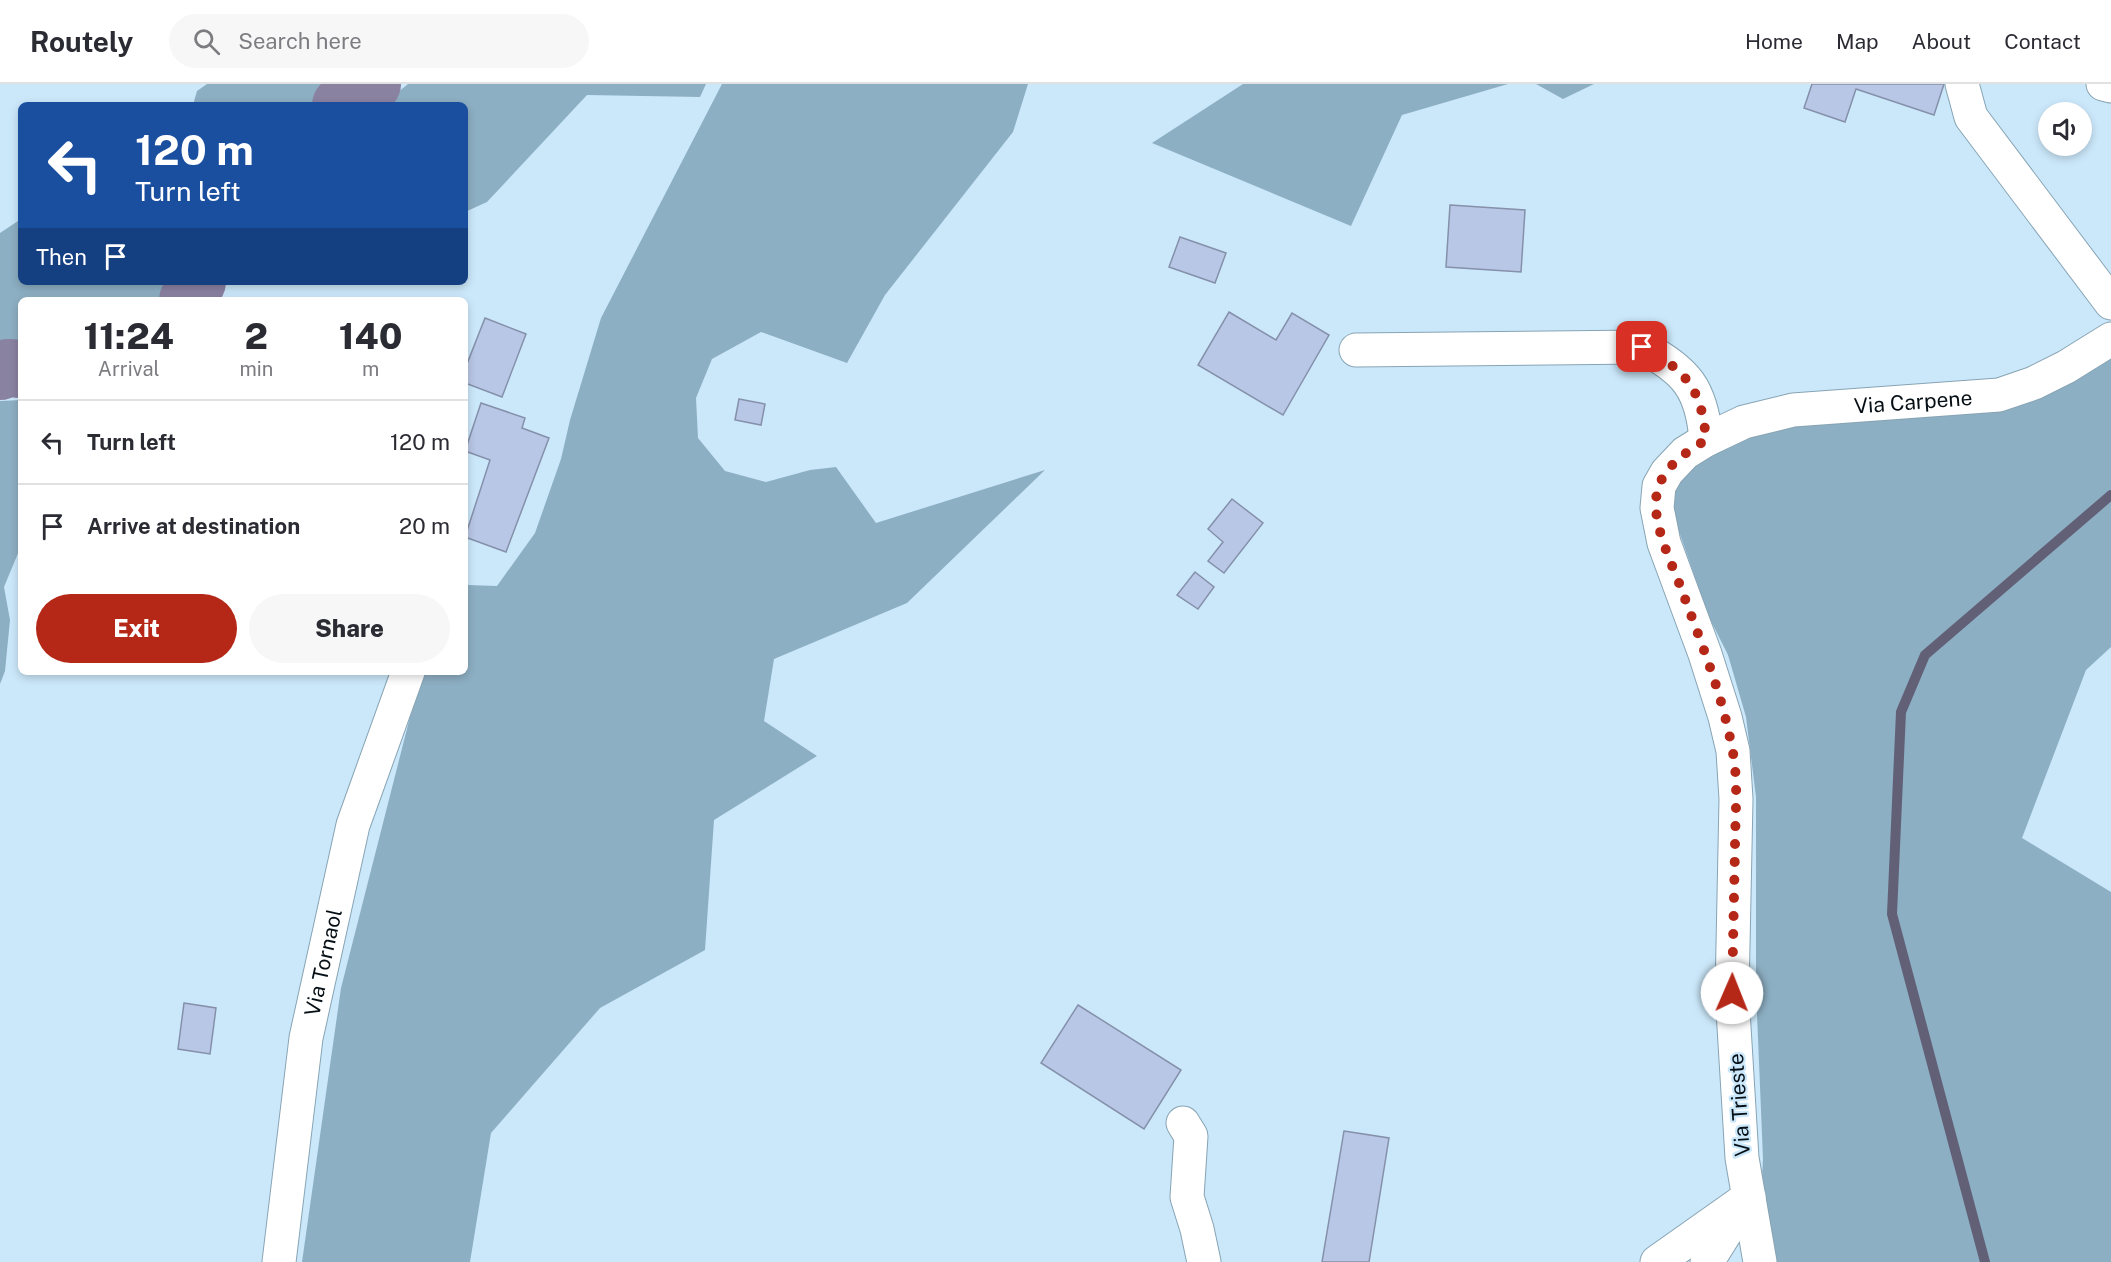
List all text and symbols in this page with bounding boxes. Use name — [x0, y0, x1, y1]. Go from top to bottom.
search box — [169, 14, 589, 68]
text: Routely — [30, 25, 133, 58]
icon: search — [190, 25, 223, 58]
text: Search here — [238, 28, 362, 54]
text: Home — [1745, 29, 1803, 54]
text: Map — [1836, 29, 1879, 54]
text: About — [1912, 29, 1971, 54]
text: Contact — [2004, 29, 2081, 54]
map controls — [2038, 102, 2092, 156]
button: sound — [2038, 102, 2092, 156]
text: 120 m — [135, 125, 254, 174]
icon: left — [36, 126, 114, 204]
text: Turn left — [135, 175, 241, 207]
icon: arrive — [99, 240, 132, 273]
text: Then — [36, 244, 87, 270]
text: 11:24 — [84, 315, 174, 357]
text: 2 — [245, 315, 268, 357]
text: 140 — [339, 315, 402, 357]
pin — [1616, 321, 1667, 372]
icon: arrive — [1625, 330, 1658, 363]
text: Arrival — [98, 357, 160, 381]
text: min — [239, 357, 273, 381]
text: m — [362, 357, 379, 381]
street label: Via Carpene — [1853, 384, 1973, 418]
icon: left — [36, 426, 69, 459]
text: Turn left — [87, 429, 176, 455]
text: 120 m — [390, 429, 450, 455]
icon: arrive — [36, 510, 69, 543]
text: Arrive at destination — [87, 513, 300, 539]
text: 20 m — [399, 513, 450, 539]
button: Exit — [36, 594, 237, 663]
button: Share — [249, 594, 450, 663]
street label: Via Tornaol — [299, 906, 347, 1018]
position arrow — [1700, 961, 1764, 1025]
street label: Via Trieste — [1723, 1053, 1755, 1157]

